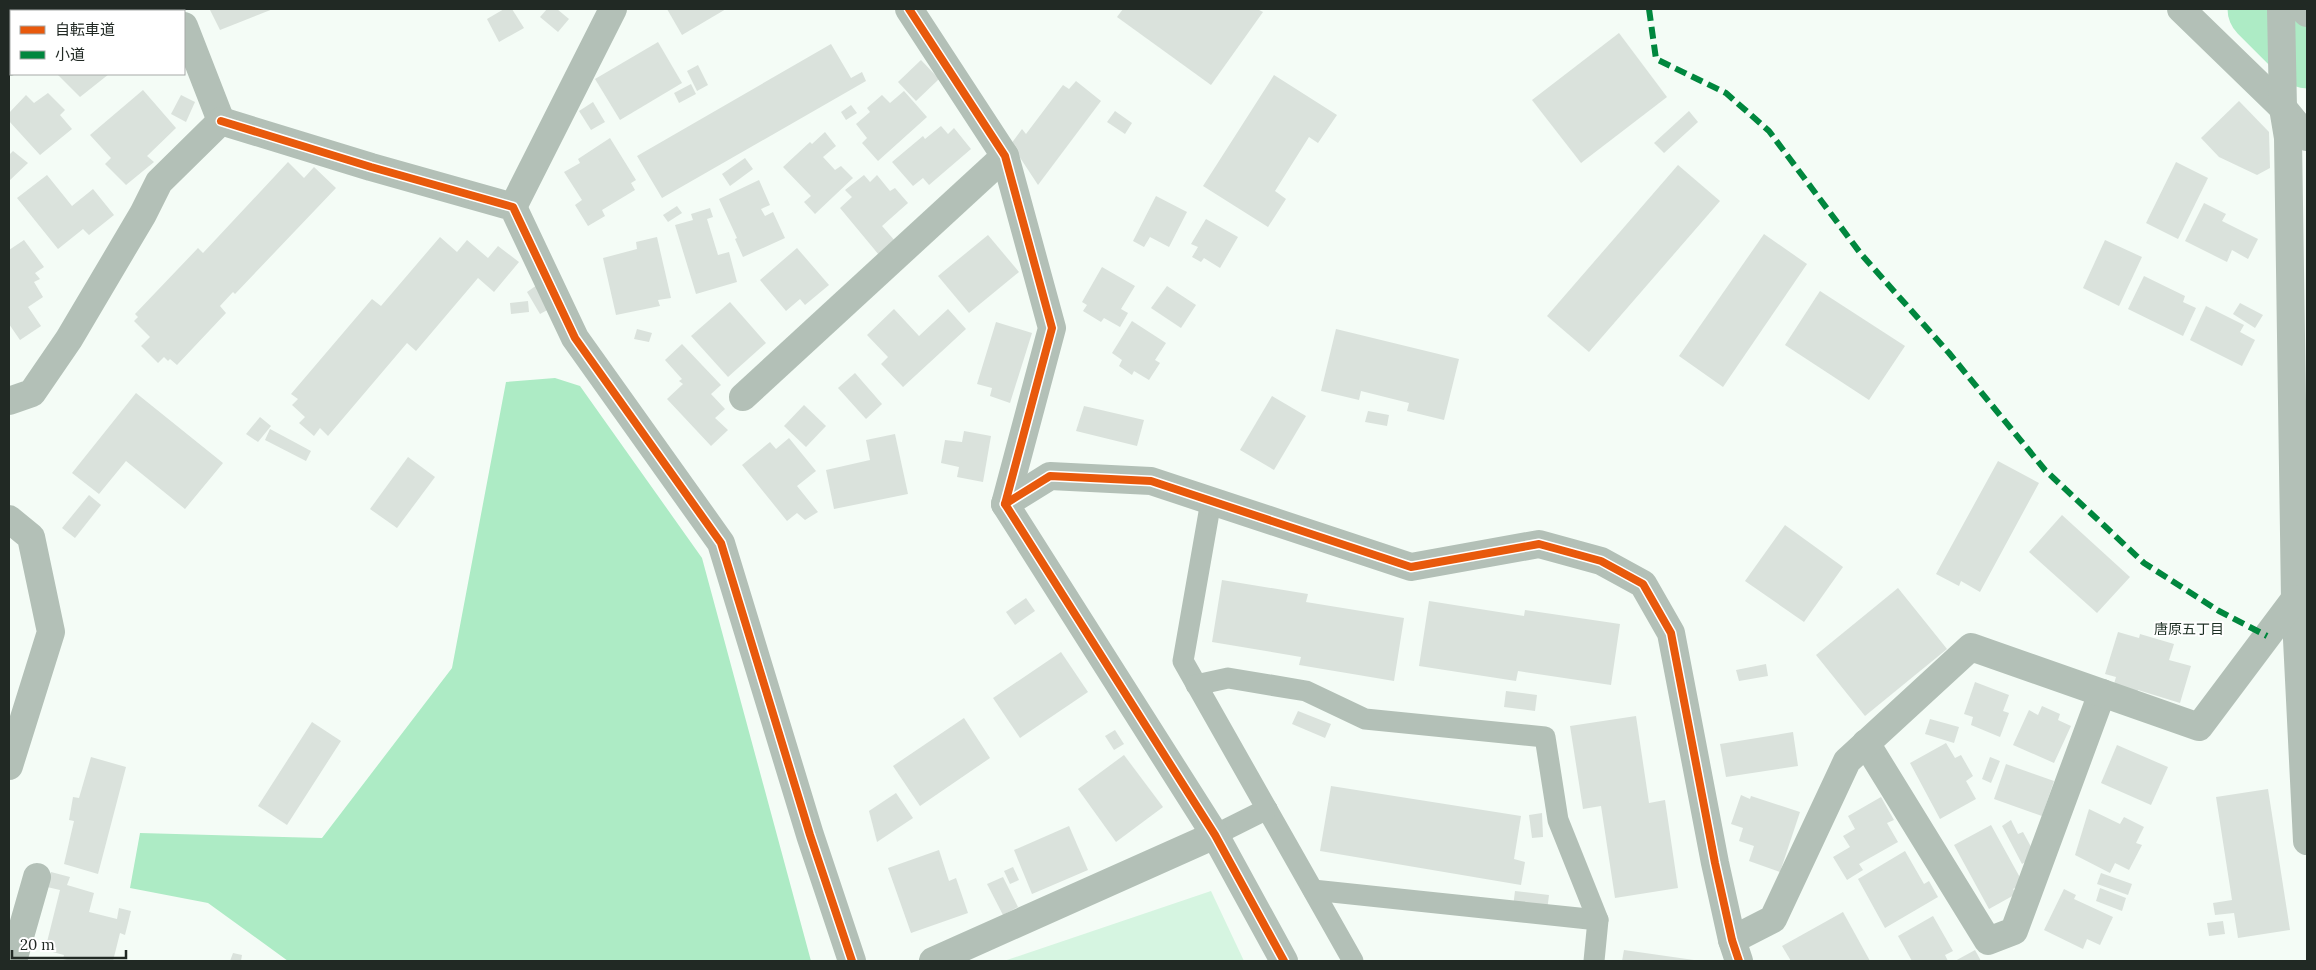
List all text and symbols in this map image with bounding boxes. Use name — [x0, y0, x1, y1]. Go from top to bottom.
legend — [10, 10, 185, 75]
text: 自転車道 — [55, 20, 115, 39]
text: 小道 — [55, 45, 85, 64]
district label: 唐原五丁目 — [2154, 620, 2224, 638]
scale bar — [12, 928, 126, 960]
text: 20 m — [20, 935, 55, 954]

